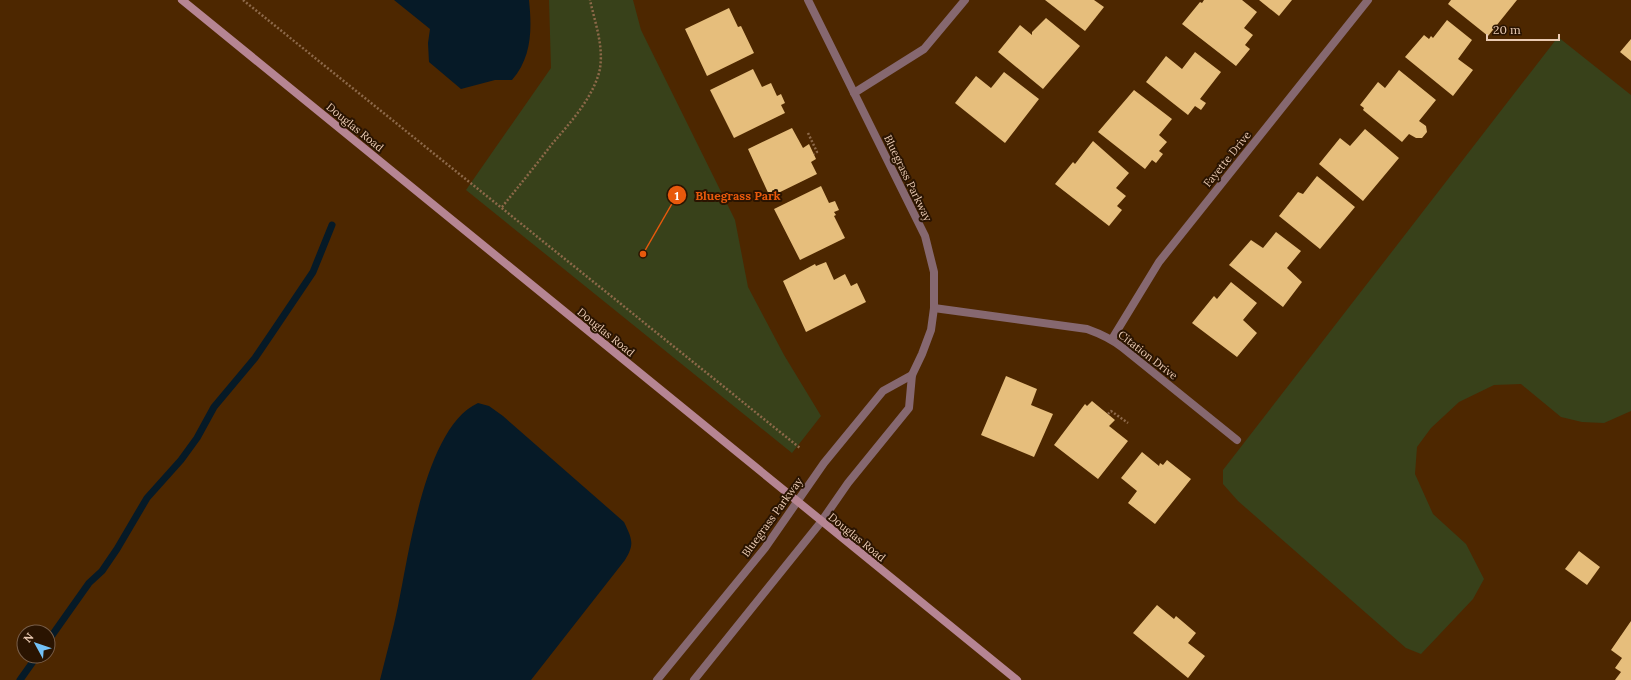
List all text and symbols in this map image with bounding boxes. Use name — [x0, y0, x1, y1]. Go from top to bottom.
scale bar — [1487, 16, 1559, 42]
text: 20 m — [1493, 22, 1521, 37]
street label: Douglas Road — [324, 100, 387, 155]
street label: Fayette Drive — [1200, 128, 1254, 190]
street label: Bluegrass Parkway — [881, 132, 935, 224]
callout: Bluegrass Park — [667, 183, 789, 207]
text: 1 — [675, 188, 680, 203]
text: Bluegrass Park — [695, 188, 781, 203]
street label: Douglas Road — [575, 305, 638, 360]
street label: Citation Drive — [1115, 327, 1181, 383]
street label: Bluegrass Parkway — [738, 474, 806, 559]
street label: Douglas Road — [826, 510, 889, 565]
north arrow — [16, 624, 56, 664]
text: N — [20, 629, 37, 645]

